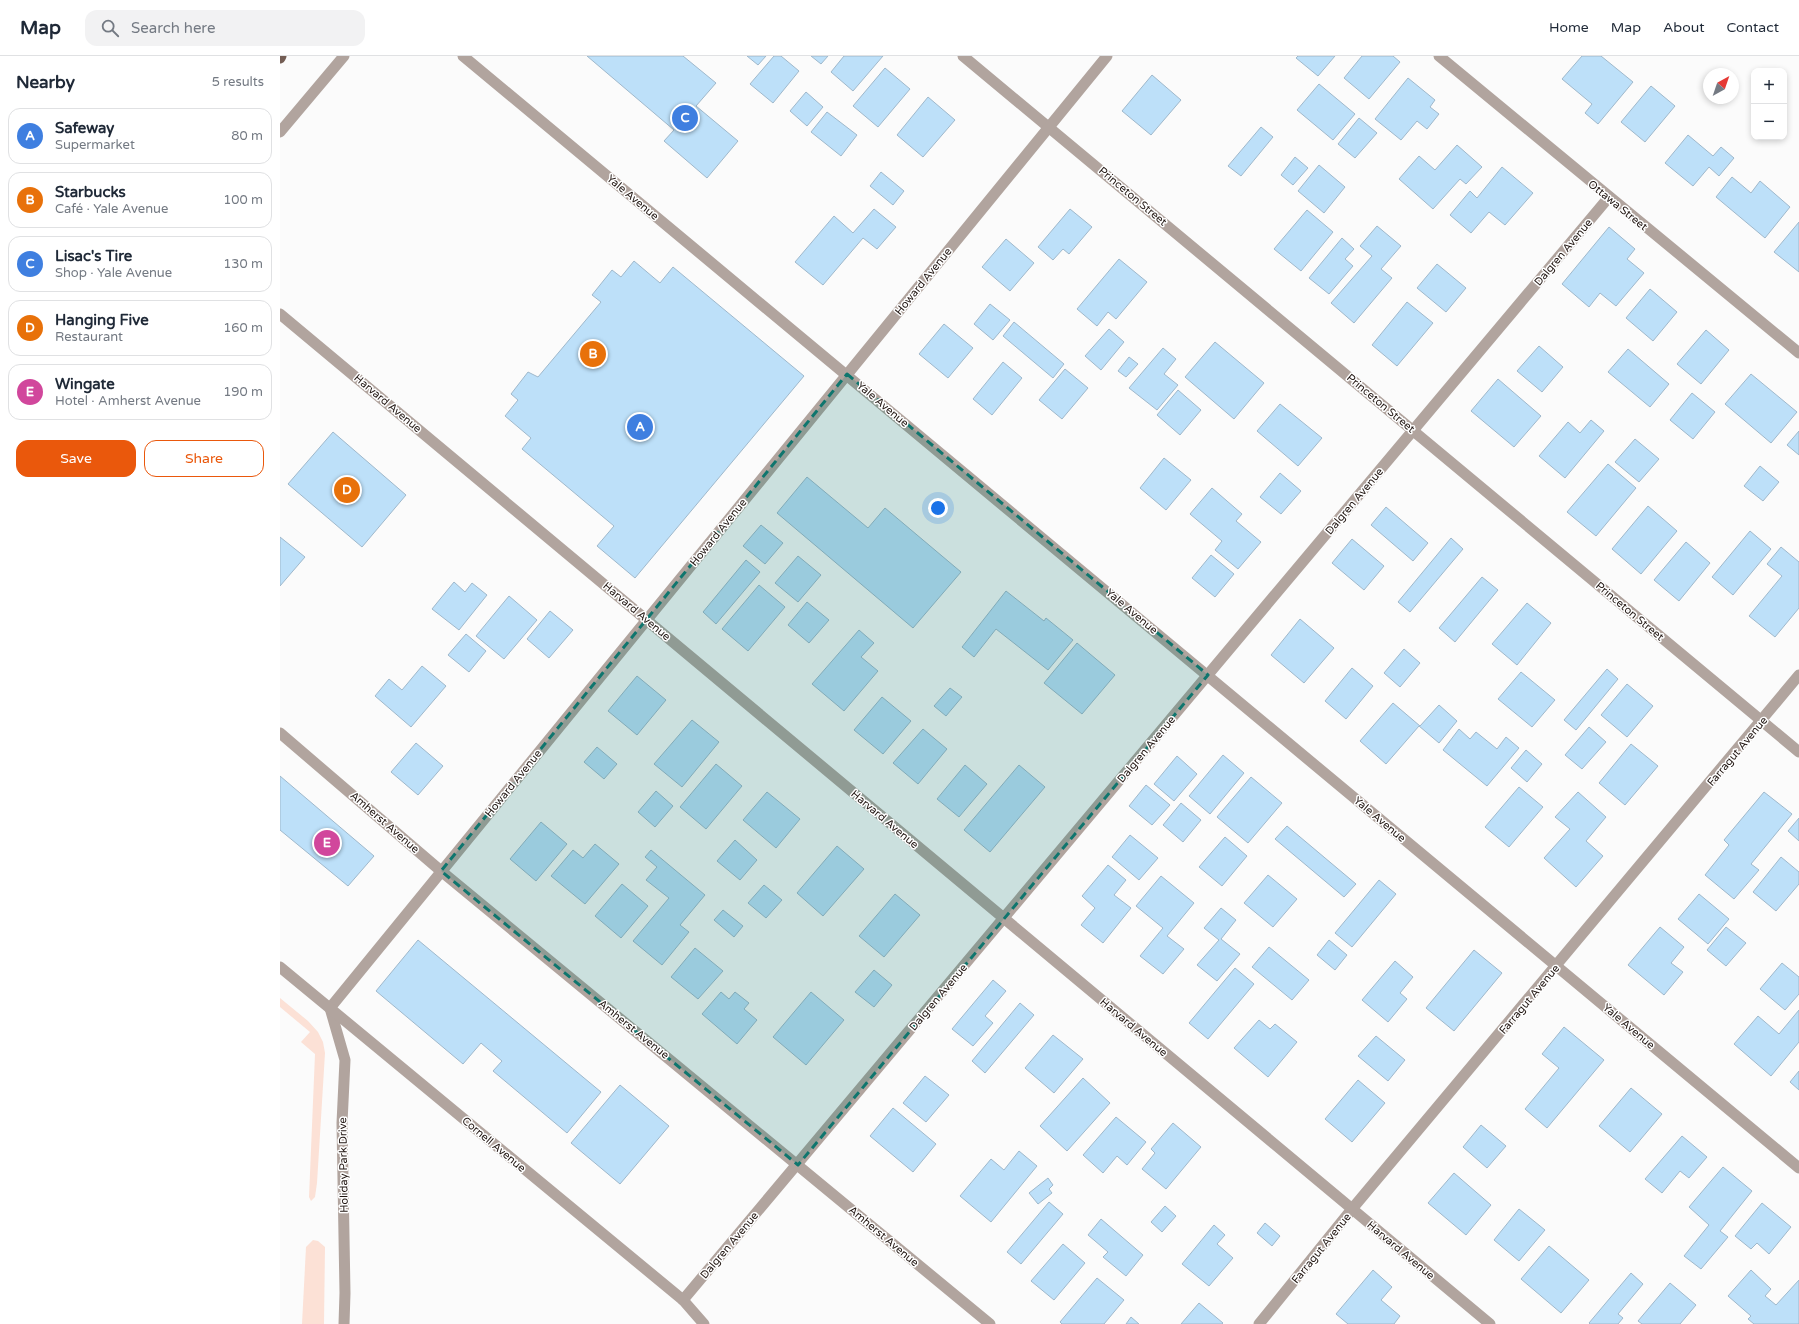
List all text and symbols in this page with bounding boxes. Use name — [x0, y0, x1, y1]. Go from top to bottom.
search box — [85, 10, 365, 46]
text: Map — [20, 17, 61, 39]
icon: search — [99, 17, 121, 39]
text: Search here — [131, 19, 215, 37]
text: Home — [1549, 19, 1589, 36]
text: Map — [1611, 19, 1641, 36]
text: About — [1663, 19, 1705, 36]
text: Contact — [1727, 19, 1779, 36]
north arrow — [1703, 68, 1739, 104]
map controls — [1751, 68, 1787, 140]
button: + — [1751, 68, 1787, 104]
text: Nearby — [16, 72, 75, 93]
text: 5 results — [212, 74, 264, 90]
pin: C — [672, 103, 698, 133]
button: − — [1751, 104, 1787, 140]
text: Safeway — [55, 119, 114, 137]
text: A — [25, 128, 35, 144]
text: 80 m — [231, 128, 263, 144]
text: Supermarket — [55, 137, 135, 153]
street label: Princeton Street — [1096, 164, 1169, 229]
street label: Yale Avenue — [604, 172, 661, 223]
street label: Ottawa Street — [1585, 178, 1650, 233]
text: Starbucks — [55, 183, 126, 201]
text: B — [25, 192, 35, 208]
text: 100 m — [223, 192, 263, 208]
text: Café · Yale Avenue — [55, 201, 168, 217]
street label: Dalgren Avenue — [1532, 216, 1595, 288]
street label: Howard Avenue — [892, 245, 954, 318]
text: Lisac's Tire — [55, 247, 132, 265]
text: C — [25, 256, 35, 272]
text: 130 m — [223, 256, 263, 272]
text: Shop · Yale Avenue — [55, 265, 172, 281]
text: Hanging Five — [55, 311, 149, 329]
text: D — [25, 320, 35, 336]
text: 160 m — [223, 320, 263, 336]
text: Restaurant — [55, 329, 123, 345]
pin: B — [580, 339, 606, 369]
street label: Harvard Avenue — [351, 371, 424, 435]
street label: Princeton Street — [1344, 371, 1417, 436]
text: Wingate — [55, 375, 115, 393]
street label: Yale Avenue — [854, 379, 911, 430]
text: E — [26, 384, 34, 400]
text: 190 m — [223, 384, 263, 400]
text: Hotel · Amherst Avenue — [55, 393, 201, 409]
pin: A — [627, 412, 653, 442]
button: Save — [16, 440, 136, 477]
button: Share — [144, 440, 264, 477]
street label: Dalgren Avenue — [1323, 465, 1386, 537]
pin: D — [334, 475, 360, 505]
street label: Howard Avenue — [687, 496, 749, 569]
your location — [928, 498, 948, 518]
street label: Harvard Avenue — [600, 579, 673, 643]
street label: Princeton Street — [1593, 579, 1666, 644]
street label: Yale Avenue — [1103, 586, 1160, 637]
street label: Dalgren Avenue — [1115, 713, 1178, 785]
street label: Farragut Avenue — [1705, 714, 1770, 789]
street label: Howard Avenue — [482, 747, 544, 820]
street label: Harvard Avenue — [848, 787, 921, 851]
street label: Amherst Avenue — [348, 789, 422, 856]
street label: Yale Avenue — [1351, 794, 1408, 845]
pin: E — [314, 828, 340, 858]
street label: Dalgren Avenue — [907, 961, 970, 1033]
street label: Farragut Avenue — [1497, 962, 1562, 1037]
street label: Harvard Avenue — [1097, 995, 1170, 1059]
street label: Amherst Avenue — [596, 997, 672, 1062]
street label: Yale Avenue — [1600, 1001, 1657, 1052]
street label: Cornell Avenue — [459, 1114, 528, 1175]
street label: Holiday Park Drive — [336, 1117, 351, 1213]
street label: Amherst Avenue — [846, 1203, 921, 1269]
street label: Dalgren Avenue — [698, 1209, 761, 1281]
street label: Farragut Avenue — [1289, 1211, 1354, 1286]
street label: Harvard Avenue — [1364, 1218, 1437, 1282]

